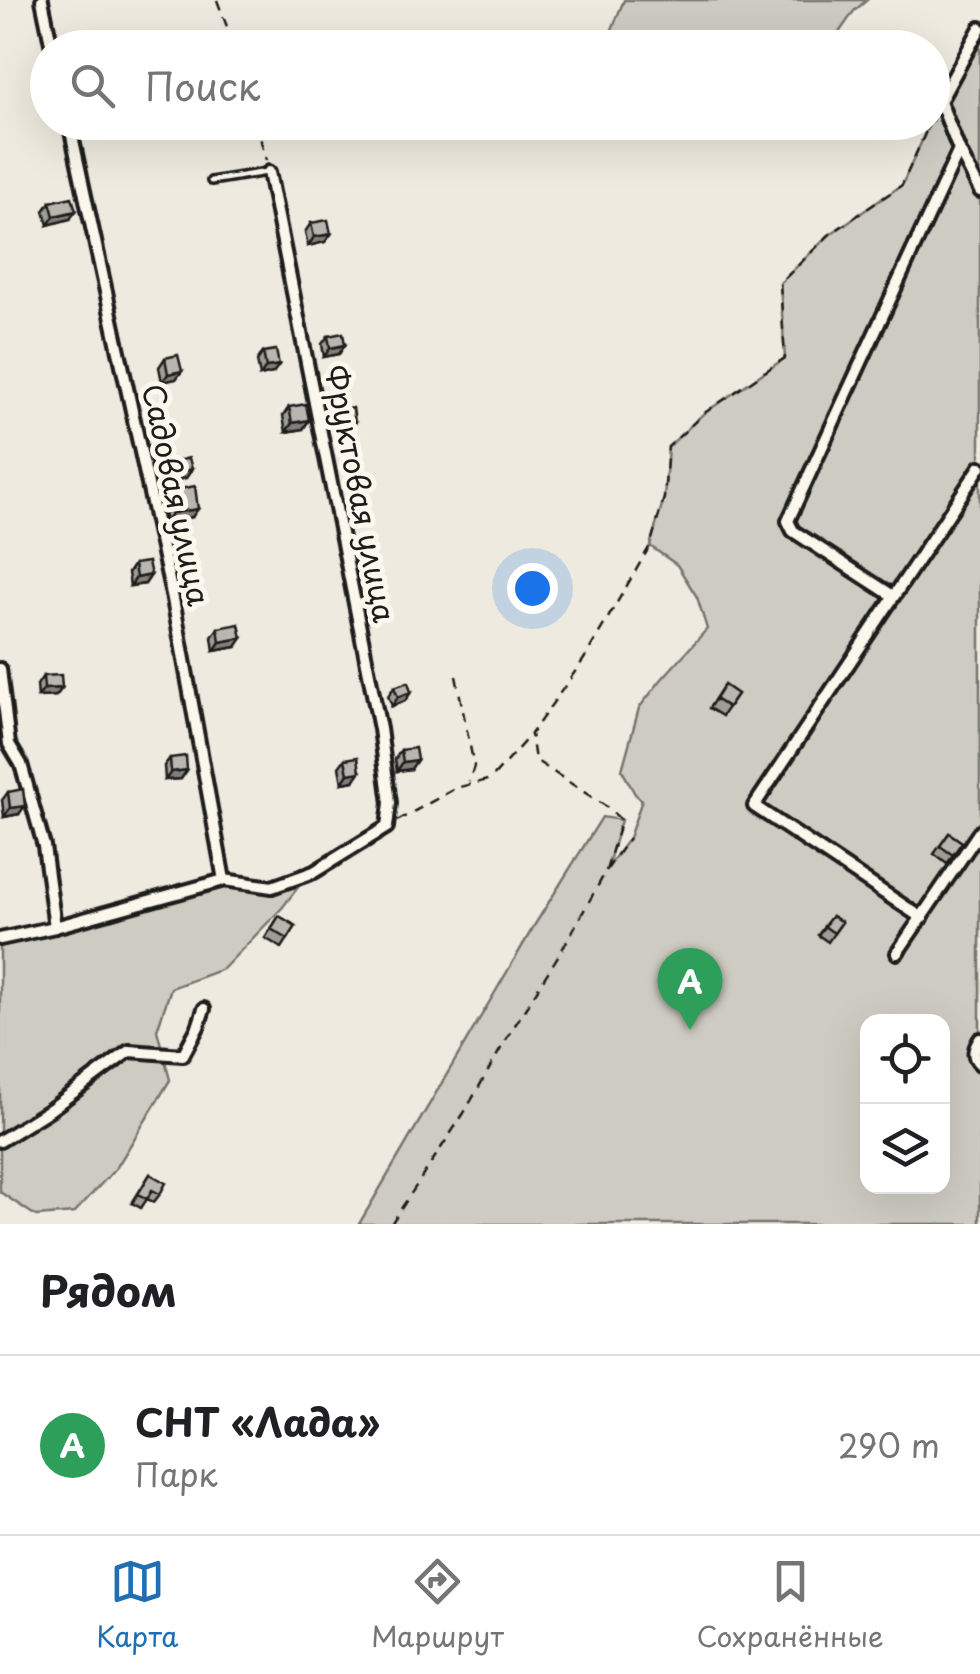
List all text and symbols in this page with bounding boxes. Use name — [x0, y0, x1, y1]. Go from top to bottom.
search box — [30, 30, 950, 140]
text: Поиск — [145, 57, 260, 114]
icon: search — [65, 58, 120, 113]
street label: Фруктовая улица — [314, 361, 408, 626]
street label: Садовая улица — [132, 379, 223, 610]
your location — [507, 563, 558, 614]
pin: A — [658, 948, 722, 1030]
map controls — [860, 1014, 950, 1194]
button: locate — [860, 1014, 950, 1104]
button: layers — [860, 1104, 950, 1194]
text: Рядом — [40, 1258, 177, 1321]
text: СНТ «Лада» — [135, 1393, 380, 1450]
text: A — [60, 1421, 85, 1469]
text: 290 m — [838, 1421, 940, 1469]
text: Парк — [135, 1450, 218, 1498]
tab: Карта — [96, 1554, 179, 1657]
tab: Маршрут — [371, 1554, 504, 1657]
tab: Сохранённые — [696, 1554, 884, 1657]

